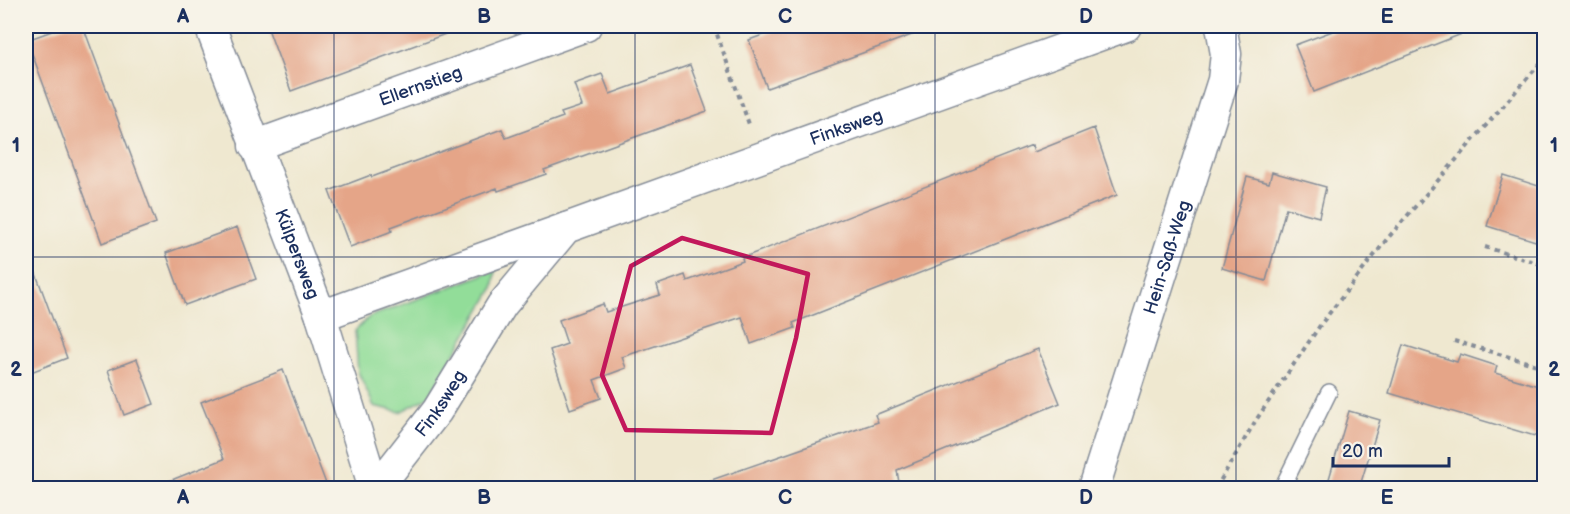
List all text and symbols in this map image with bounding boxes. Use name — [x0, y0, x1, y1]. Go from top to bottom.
text: A — [176, 5, 190, 29]
text: B — [477, 5, 491, 29]
text: C — [778, 5, 792, 29]
text: D — [1079, 5, 1093, 29]
text: E — [1381, 5, 1394, 29]
street label: Ellernstieg — [376, 62, 465, 111]
street label: Finksweg — [807, 105, 886, 150]
text: 1 — [12, 134, 20, 158]
text: 1 — [1550, 134, 1558, 158]
street label: Hein-Saß-Weg — [1140, 198, 1195, 317]
street label: Külpersweg — [270, 206, 324, 302]
text: 2 — [10, 358, 22, 382]
text: 2 — [1548, 358, 1560, 382]
street label: Finksweg — [411, 366, 471, 441]
scale bar — [1333, 430, 1448, 468]
text: 20 m — [1342, 441, 1383, 462]
text: A — [176, 486, 190, 510]
text: B — [477, 486, 491, 510]
text: C — [778, 486, 792, 510]
text: D — [1079, 486, 1093, 510]
text: E — [1381, 486, 1394, 510]

